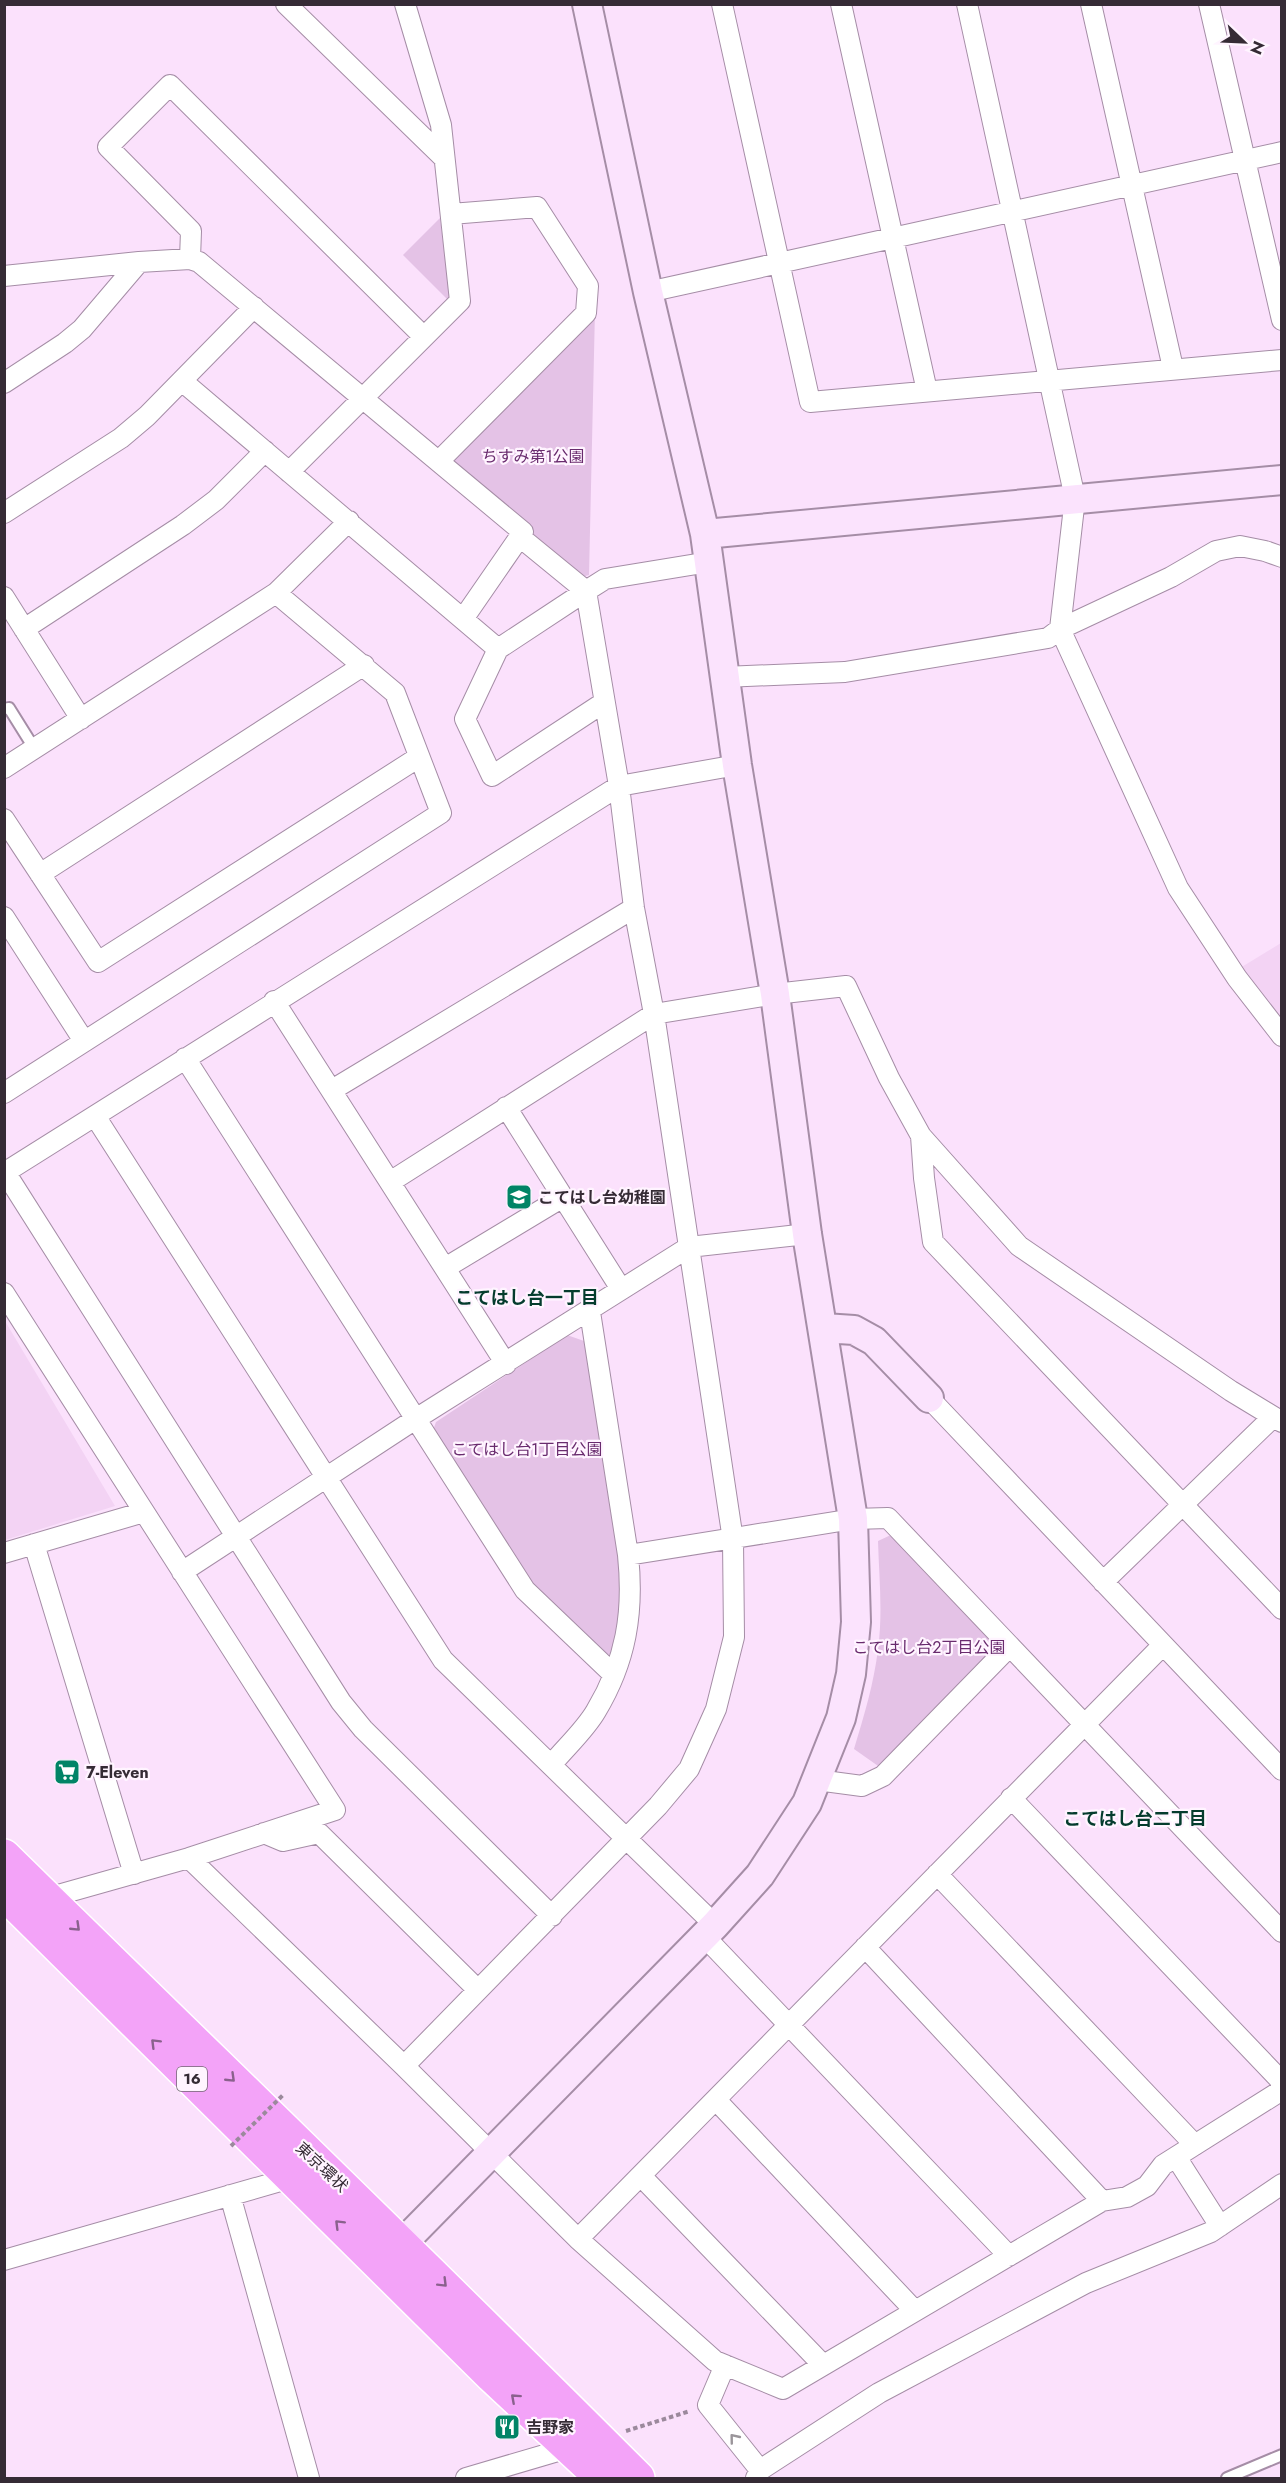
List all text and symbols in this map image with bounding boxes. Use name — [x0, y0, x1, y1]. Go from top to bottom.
north arrow — [1214, 12, 1274, 72]
text: N — [1244, 37, 1270, 58]
park label: ちすみ第1公園 — [481, 445, 585, 468]
school or university icon: こてはし台幼稚園 — [504, 1182, 534, 1212]
place label: こてはし台幼稚園 — [538, 1186, 666, 1209]
district label: こてはし台一丁目 — [455, 1285, 599, 1311]
park label: こてはし台1丁目公園 — [452, 1438, 602, 1461]
park label: こてはし台2丁目公園 — [853, 1636, 1005, 1659]
supermarket icon: 7-Eleven — [52, 1757, 82, 1787]
place label: 7-Eleven — [86, 1761, 149, 1784]
district label: こてはし台二丁目 — [1063, 1806, 1207, 1832]
one-way arrow — [69, 1919, 80, 1930]
one-way arrow — [152, 2039, 163, 2050]
road number: 16 — [177, 2067, 207, 2091]
one-way arrow — [224, 2071, 234, 2082]
street label: 東京環状 — [291, 2137, 353, 2197]
one-way arrow — [335, 2221, 346, 2232]
one-way arrow — [436, 2276, 447, 2287]
one-way arrow — [512, 2394, 522, 2405]
restaurant icon: 吉野家 — [492, 2412, 522, 2442]
place label: 吉野家 — [526, 2416, 574, 2439]
one-way arrow — [731, 2434, 742, 2445]

